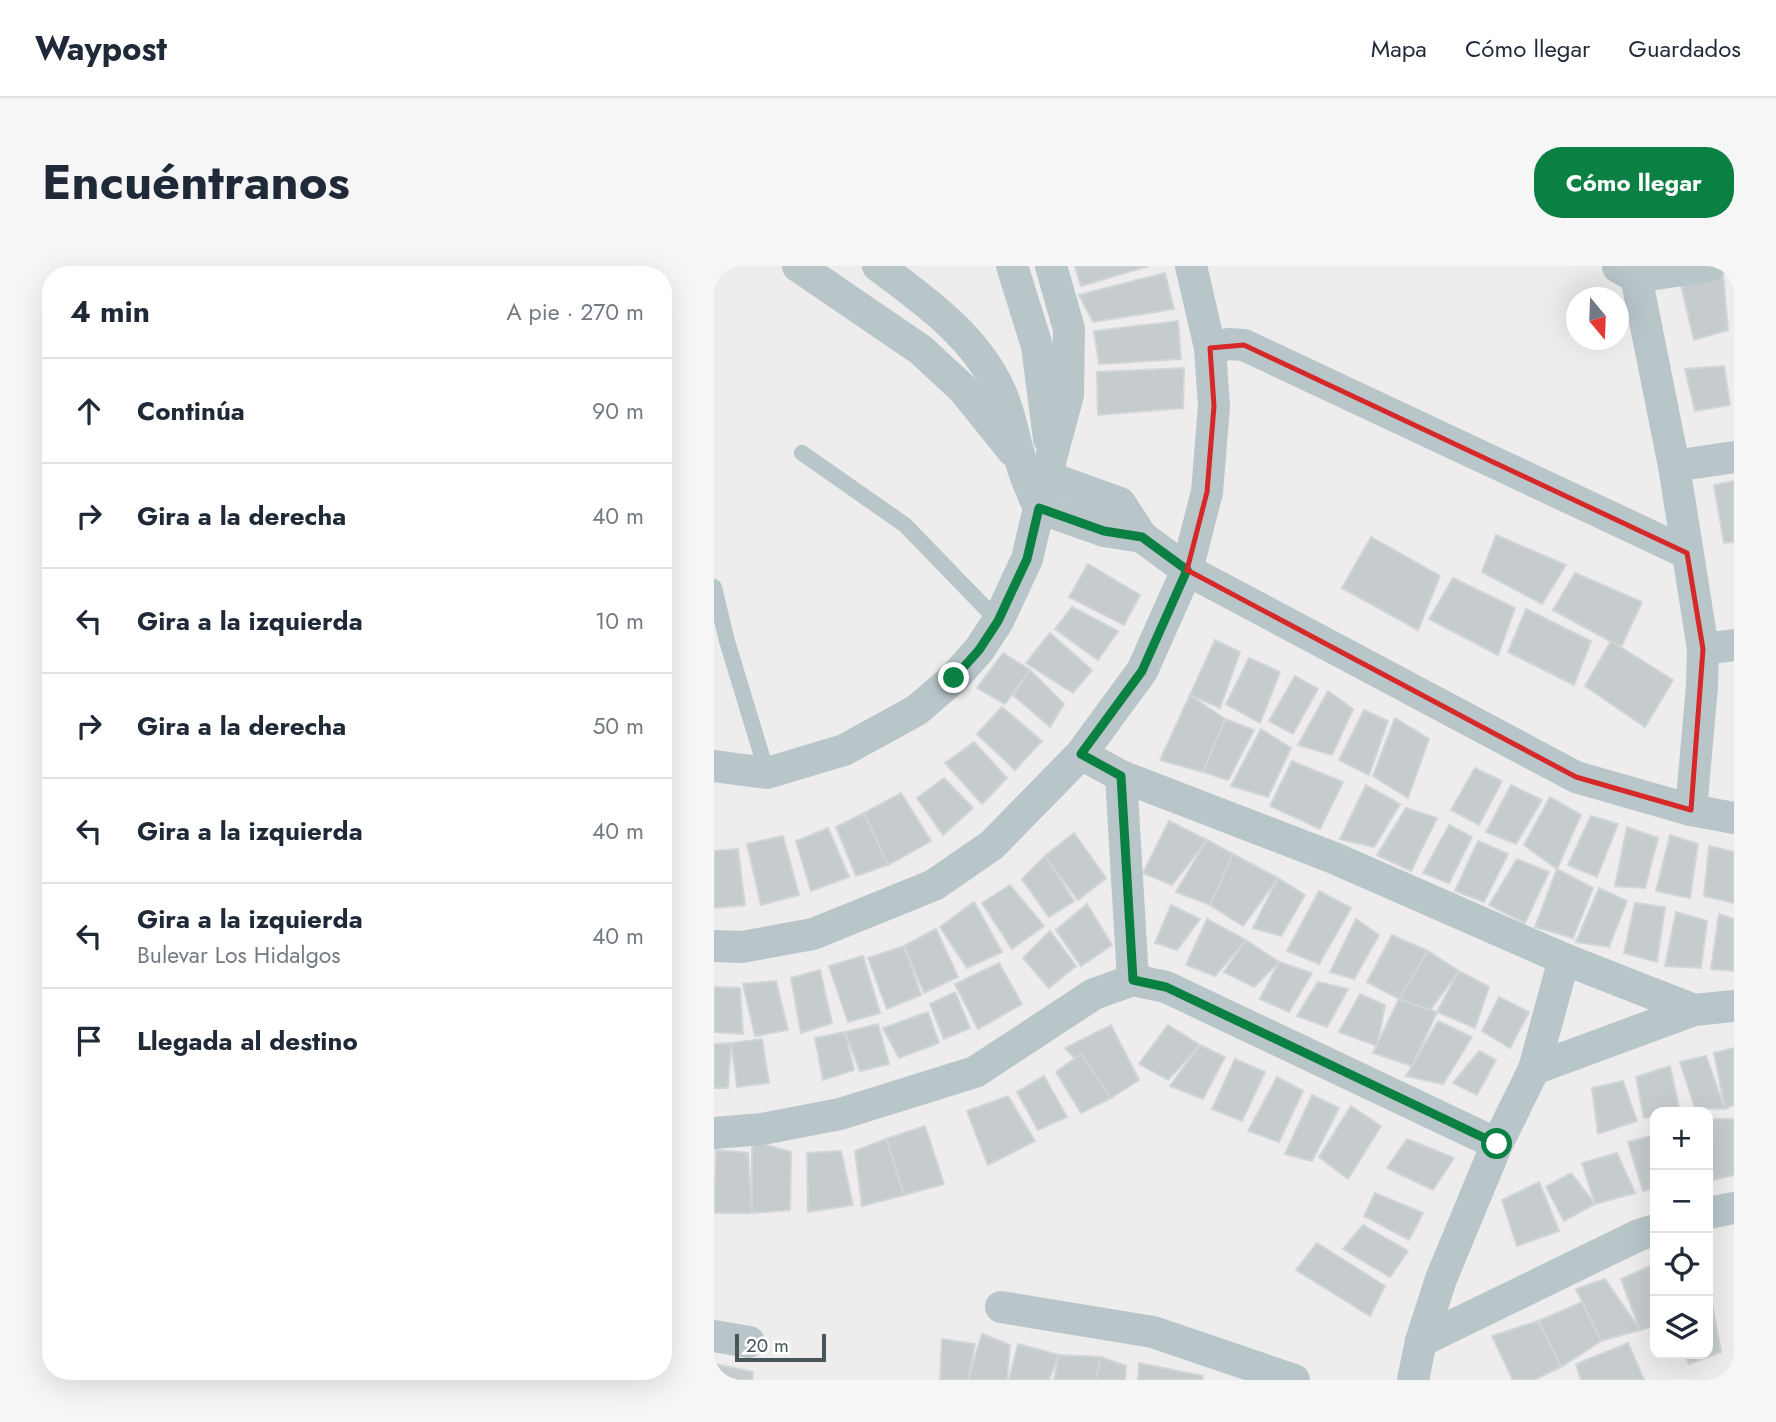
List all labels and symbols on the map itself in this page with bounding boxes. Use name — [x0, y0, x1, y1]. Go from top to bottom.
north arrow — [1566, 287, 1629, 350]
route end — [938, 662, 969, 693]
route start — [1481, 1128, 1512, 1159]
scale bar — [735, 1331, 826, 1363]

